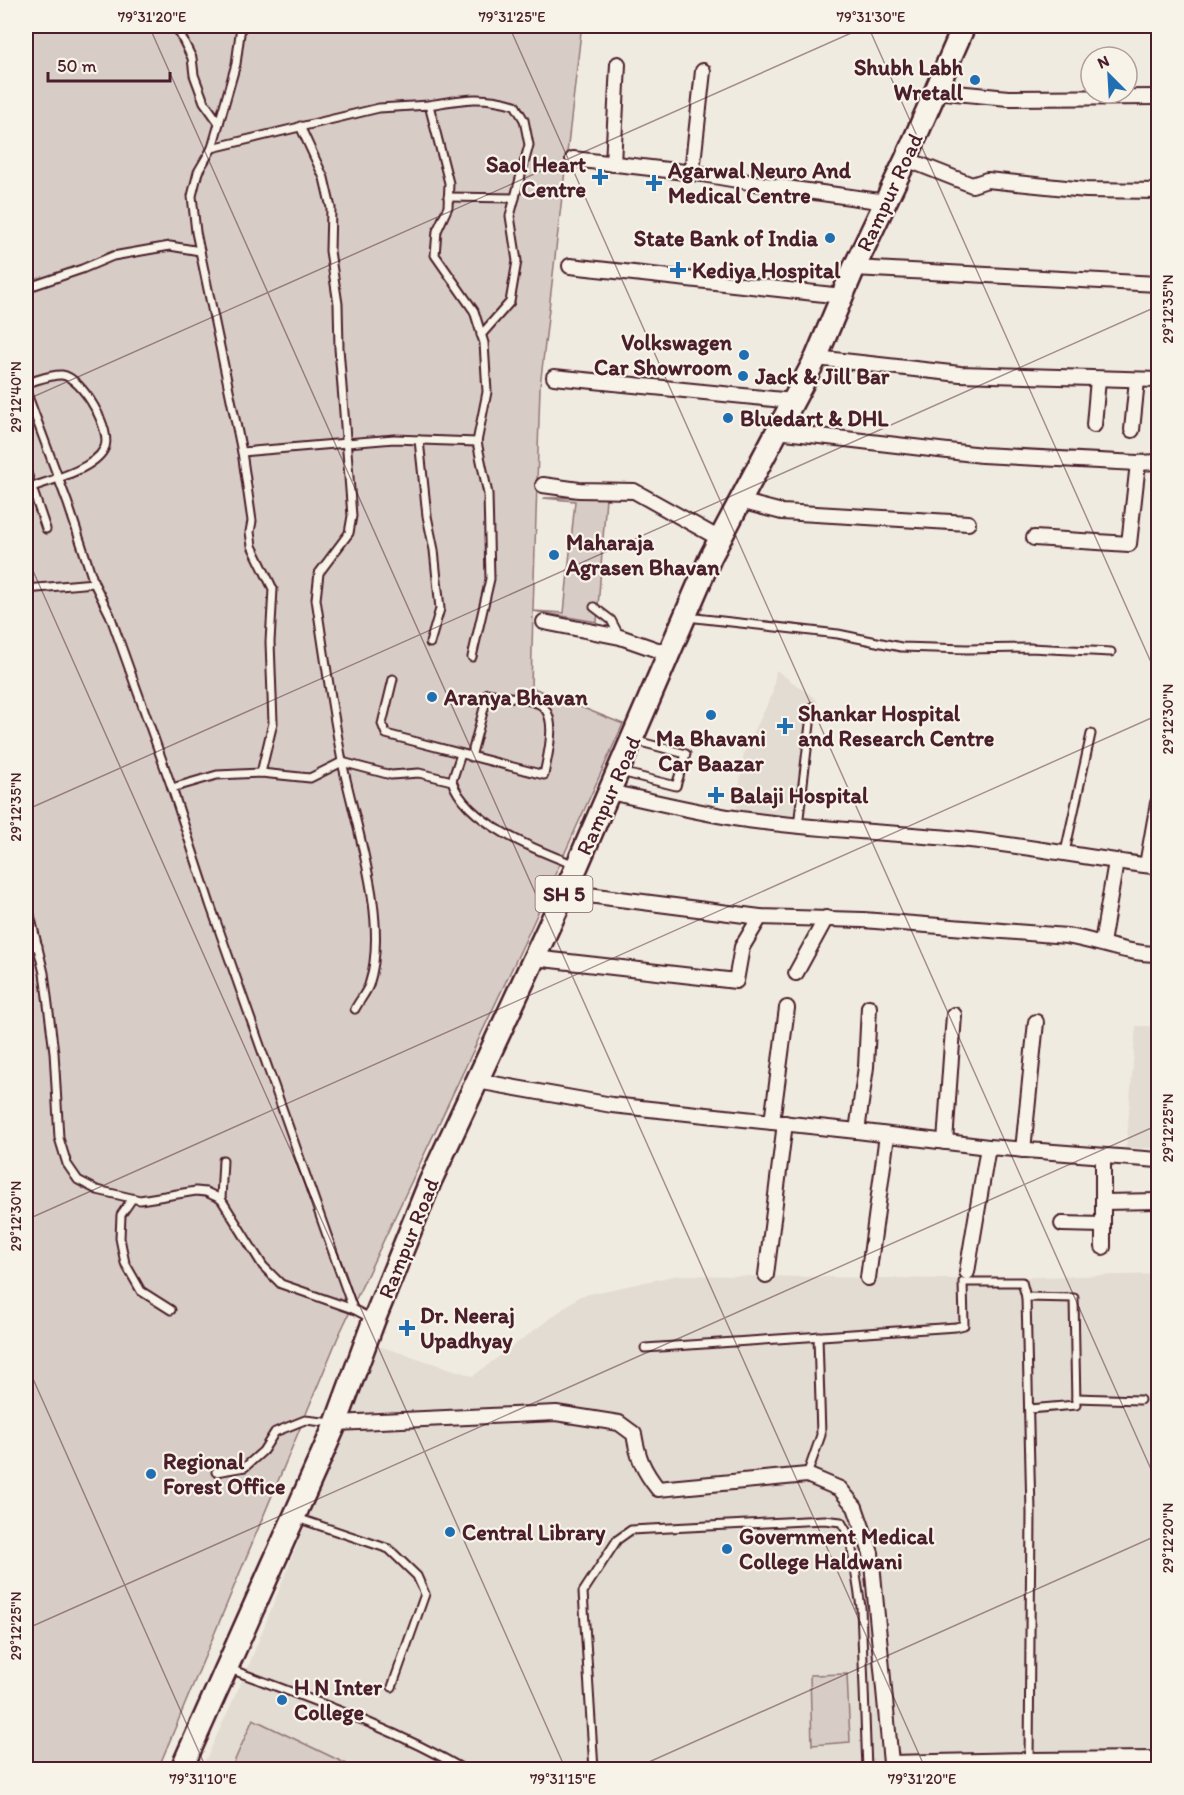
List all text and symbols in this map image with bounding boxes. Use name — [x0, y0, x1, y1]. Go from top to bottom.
text: 79°31'20"E — [118, 8, 186, 26]
text: 79°31'25"E — [478, 8, 546, 26]
text: 79°31'30"E — [837, 8, 905, 26]
scale bar — [48, 45, 170, 83]
north arrow — [1079, 45, 1139, 105]
text: N — [1094, 51, 1112, 73]
place label: Shubh Labh Wretall — [854, 54, 964, 106]
text: 50 m — [57, 55, 97, 77]
marker: Shubh Labh Wretall — [968, 73, 982, 87]
street label: Rampur Road — [850, 129, 929, 256]
place label: Saol Heart Centre — [486, 151, 587, 203]
place label: Agarwal Neuro And Medical Centre — [667, 157, 852, 209]
marker: Saol Heart Centre — [591, 168, 609, 186]
marker: Agarwal Neuro And Medical Centre — [645, 174, 663, 192]
place label: State Bank of India — [634, 225, 819, 252]
marker: State Bank of India — [823, 231, 837, 245]
place label: Kediya Hospital — [692, 257, 841, 284]
marker: Kediya Hospital — [669, 261, 687, 279]
text: 29°12'35"N — [1159, 274, 1177, 344]
place label: Volkswagen Car Showroom — [594, 329, 733, 381]
marker: Volkswagen Car Showroom — [737, 348, 751, 362]
text: 29°12'40"N — [7, 361, 25, 433]
place label: Jack & Jill Bar — [754, 363, 890, 390]
marker: Jack & Jill Bar — [736, 369, 750, 383]
place label: Bluedart & DHL — [740, 405, 889, 432]
marker: Bluedart & DHL — [721, 411, 735, 425]
place label: Maharaja Agrasen Bhavan — [565, 529, 720, 581]
marker: Maharaja Agrasen Bhavan — [547, 548, 561, 562]
place label: Aranya Bhavan — [443, 684, 588, 711]
text: 29°12'30"N — [1159, 684, 1177, 754]
marker: Aranya Bhavan — [425, 690, 439, 704]
place label: Shankar Hospital and Research Centre — [798, 700, 995, 752]
marker: Ma Bhavani Car Baazar — [704, 708, 718, 722]
marker: Shankar Hospital and Research Centre — [776, 717, 794, 735]
place label: Ma Bhavani Car Baazar — [656, 725, 766, 777]
street label: Rampur Road — [570, 731, 647, 859]
text: 29°12'35"N — [7, 772, 25, 842]
place label: Balaji Hospital — [730, 782, 869, 809]
marker: Balaji Hospital — [707, 786, 725, 804]
road number: SH 5 — [536, 876, 592, 912]
text: 29°12'25"N — [1159, 1093, 1177, 1163]
street label: Rampur Road — [372, 1174, 445, 1303]
text: 29°12'30"N — [7, 1181, 25, 1251]
place label: Dr. Neeraj Upadhyay — [420, 1302, 515, 1354]
marker: Dr. Neeraj Upadhyay — [398, 1319, 416, 1337]
place label: Regional Forest Office — [163, 1448, 285, 1500]
marker: Regional Forest Office — [144, 1467, 158, 1481]
text: 29°12'20"N — [1159, 1503, 1177, 1573]
place label: Central Library — [462, 1519, 606, 1546]
place label: Government Medical College Haldwani — [739, 1523, 935, 1575]
marker: Central Library — [443, 1525, 457, 1539]
marker: Government Medical College Haldwani — [720, 1542, 734, 1556]
text: 29°12'25"N — [7, 1591, 25, 1661]
place label: H N Inter College — [294, 1674, 383, 1726]
marker: H N Inter College — [275, 1693, 289, 1707]
text: 79°31'10"E — [169, 1770, 237, 1788]
text: 79°31'15"E — [530, 1770, 596, 1788]
text: 79°31'20"E — [888, 1770, 956, 1788]

